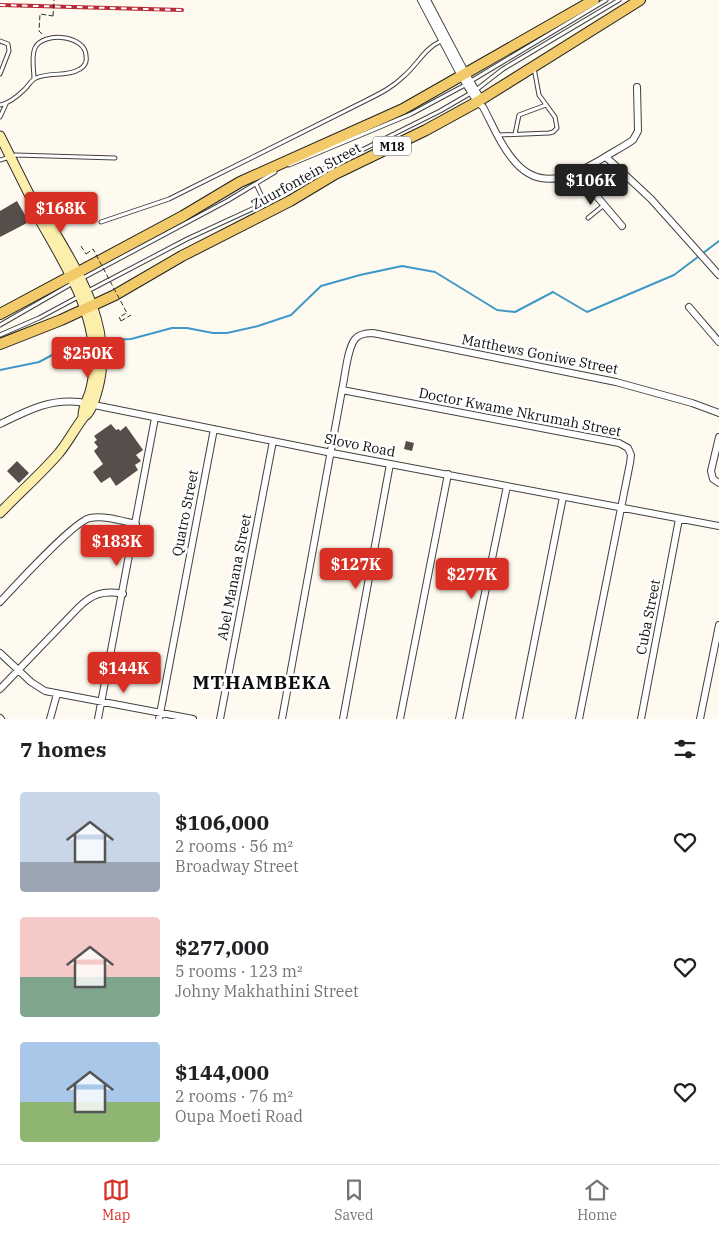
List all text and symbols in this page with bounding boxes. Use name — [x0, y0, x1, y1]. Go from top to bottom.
road number: M18 — [373, 136, 411, 156]
street label: Zuurfontein Street — [248, 138, 364, 214]
pin: $106K — [556, 164, 626, 206]
text: $106K — [566, 170, 616, 190]
pin: $168K — [26, 192, 96, 234]
text: $168K — [36, 198, 86, 218]
street label: Matthews Goniwe Street — [460, 330, 620, 378]
pin: $250K — [53, 336, 123, 379]
text: $250K — [63, 343, 113, 363]
street label: Doctor Kwame Nkrumah Street — [417, 384, 623, 441]
street label: Slovo Road — [323, 429, 398, 461]
street label: Quatro Street — [168, 468, 202, 558]
street label: Abel Manana Street — [213, 512, 255, 642]
pin: $183K — [82, 524, 152, 567]
text: $183K — [92, 531, 142, 551]
pin: $127K — [321, 548, 391, 590]
text: $127K — [331, 554, 381, 574]
pin: $277K — [437, 558, 507, 600]
text: $277K — [447, 564, 497, 584]
street label: Cuba Street — [632, 578, 664, 656]
pin: $144K — [89, 652, 159, 694]
text: $144K — [99, 658, 149, 678]
district label: MTHAMBEKA — [193, 670, 331, 694]
text: 7 homes — [20, 735, 106, 763]
icon: filters — [671, 735, 699, 763]
text: $106,000 — [175, 808, 269, 836]
icon: home — [60, 812, 120, 872]
icon: heart — [671, 828, 699, 856]
text: 2 rooms · 56 m² — [175, 836, 293, 856]
text: Broadway Street — [175, 856, 299, 876]
text: $277,000 — [175, 933, 269, 961]
icon: home — [60, 937, 120, 997]
icon: heart — [671, 953, 699, 981]
text: 5 rooms · 123 m² — [175, 961, 303, 981]
text: Johny Makhathini Street — [175, 981, 359, 1001]
text: $144,000 — [175, 1058, 269, 1086]
icon: home — [60, 1062, 120, 1122]
icon: heart — [671, 1078, 699, 1106]
text: 2 rooms · 76 m² — [175, 1086, 293, 1106]
text: Oupa Moeti Road — [175, 1106, 303, 1126]
tab: Map — [102, 1176, 130, 1224]
tab: Saved — [334, 1176, 373, 1224]
tab: Home — [577, 1176, 617, 1224]

